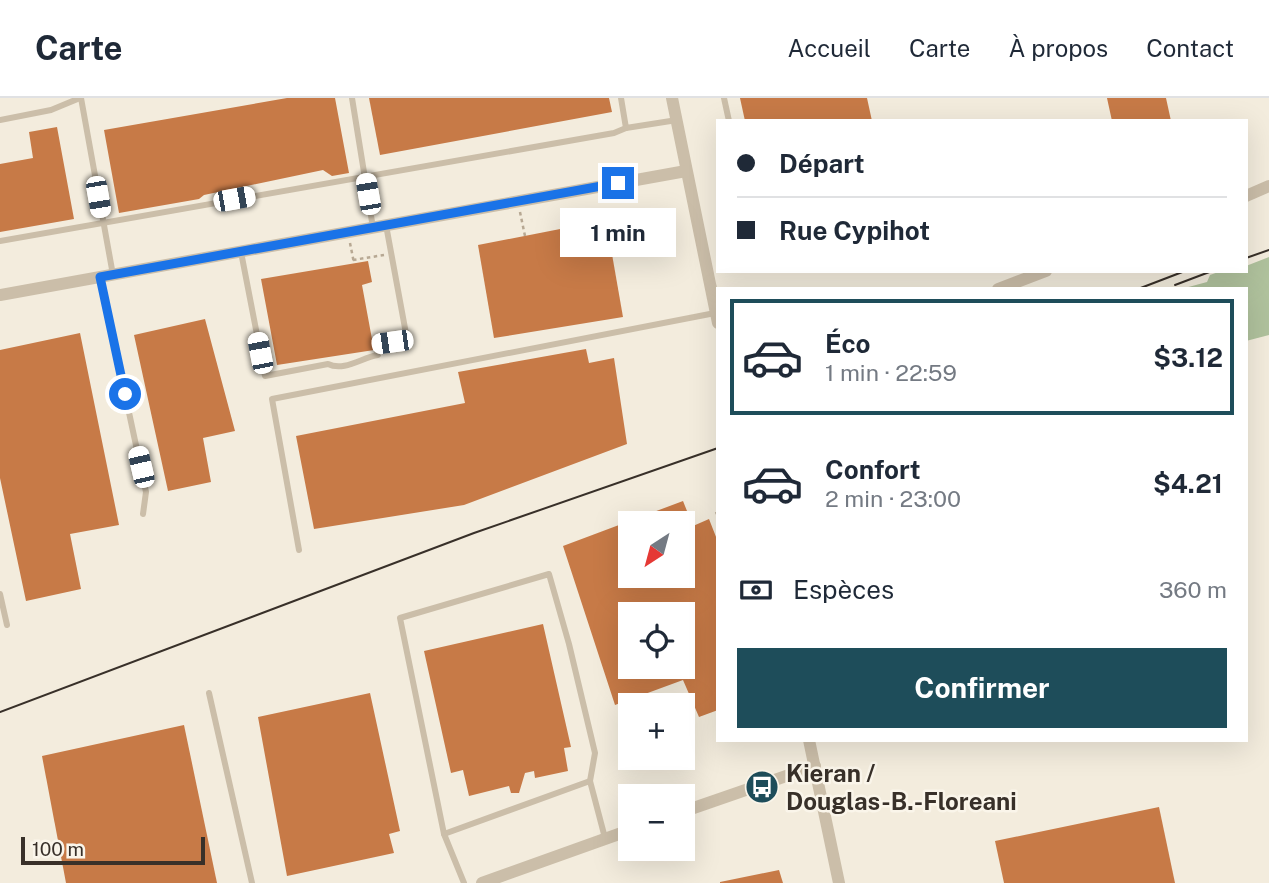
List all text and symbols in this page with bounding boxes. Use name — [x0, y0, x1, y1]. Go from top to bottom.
text: Carte — [35, 29, 123, 67]
text: Accueil — [788, 34, 871, 62]
text: Carte — [909, 34, 970, 62]
text: À propos — [1008, 34, 1108, 62]
text: Contact — [1146, 34, 1234, 62]
text: Départ — [779, 148, 865, 179]
route end — [602, 167, 634, 199]
car — [355, 171, 382, 217]
car — [85, 174, 112, 220]
car — [212, 185, 257, 213]
callout: 1 min — [560, 208, 676, 256]
text: Rue Cypihot — [779, 215, 930, 246]
text: 1 min — [590, 219, 646, 246]
icon: car — [741, 326, 804, 389]
text: Éco — [825, 328, 871, 359]
car — [370, 329, 415, 355]
car — [246, 330, 275, 376]
text: $3.12 — [1153, 342, 1223, 373]
text: 1 min · 22:59 — [825, 359, 957, 386]
route start — [109, 378, 141, 410]
car — [127, 444, 156, 490]
icon: car — [741, 452, 804, 515]
text: Confort — [825, 454, 921, 485]
text: $4.21 — [1153, 468, 1223, 499]
text: 2 min · 23:00 — [825, 485, 961, 512]
north arrow — [618, 511, 695, 588]
map controls — [618, 511, 695, 861]
icon: cash — [737, 571, 775, 609]
text: Espèces — [793, 574, 894, 605]
text: 360 m — [1159, 576, 1227, 603]
button: locate — [618, 602, 695, 679]
button: Confirmer — [737, 648, 1227, 728]
button: + — [618, 693, 695, 770]
place label: Kieran / Douglas-B.-Floreani — [786, 759, 1017, 815]
bus stop icon: Kieran / Douglas-B.-Floreani — [743, 768, 781, 806]
button: − — [618, 784, 695, 861]
scale bar — [21, 834, 205, 866]
text: 100 m — [32, 838, 84, 860]

